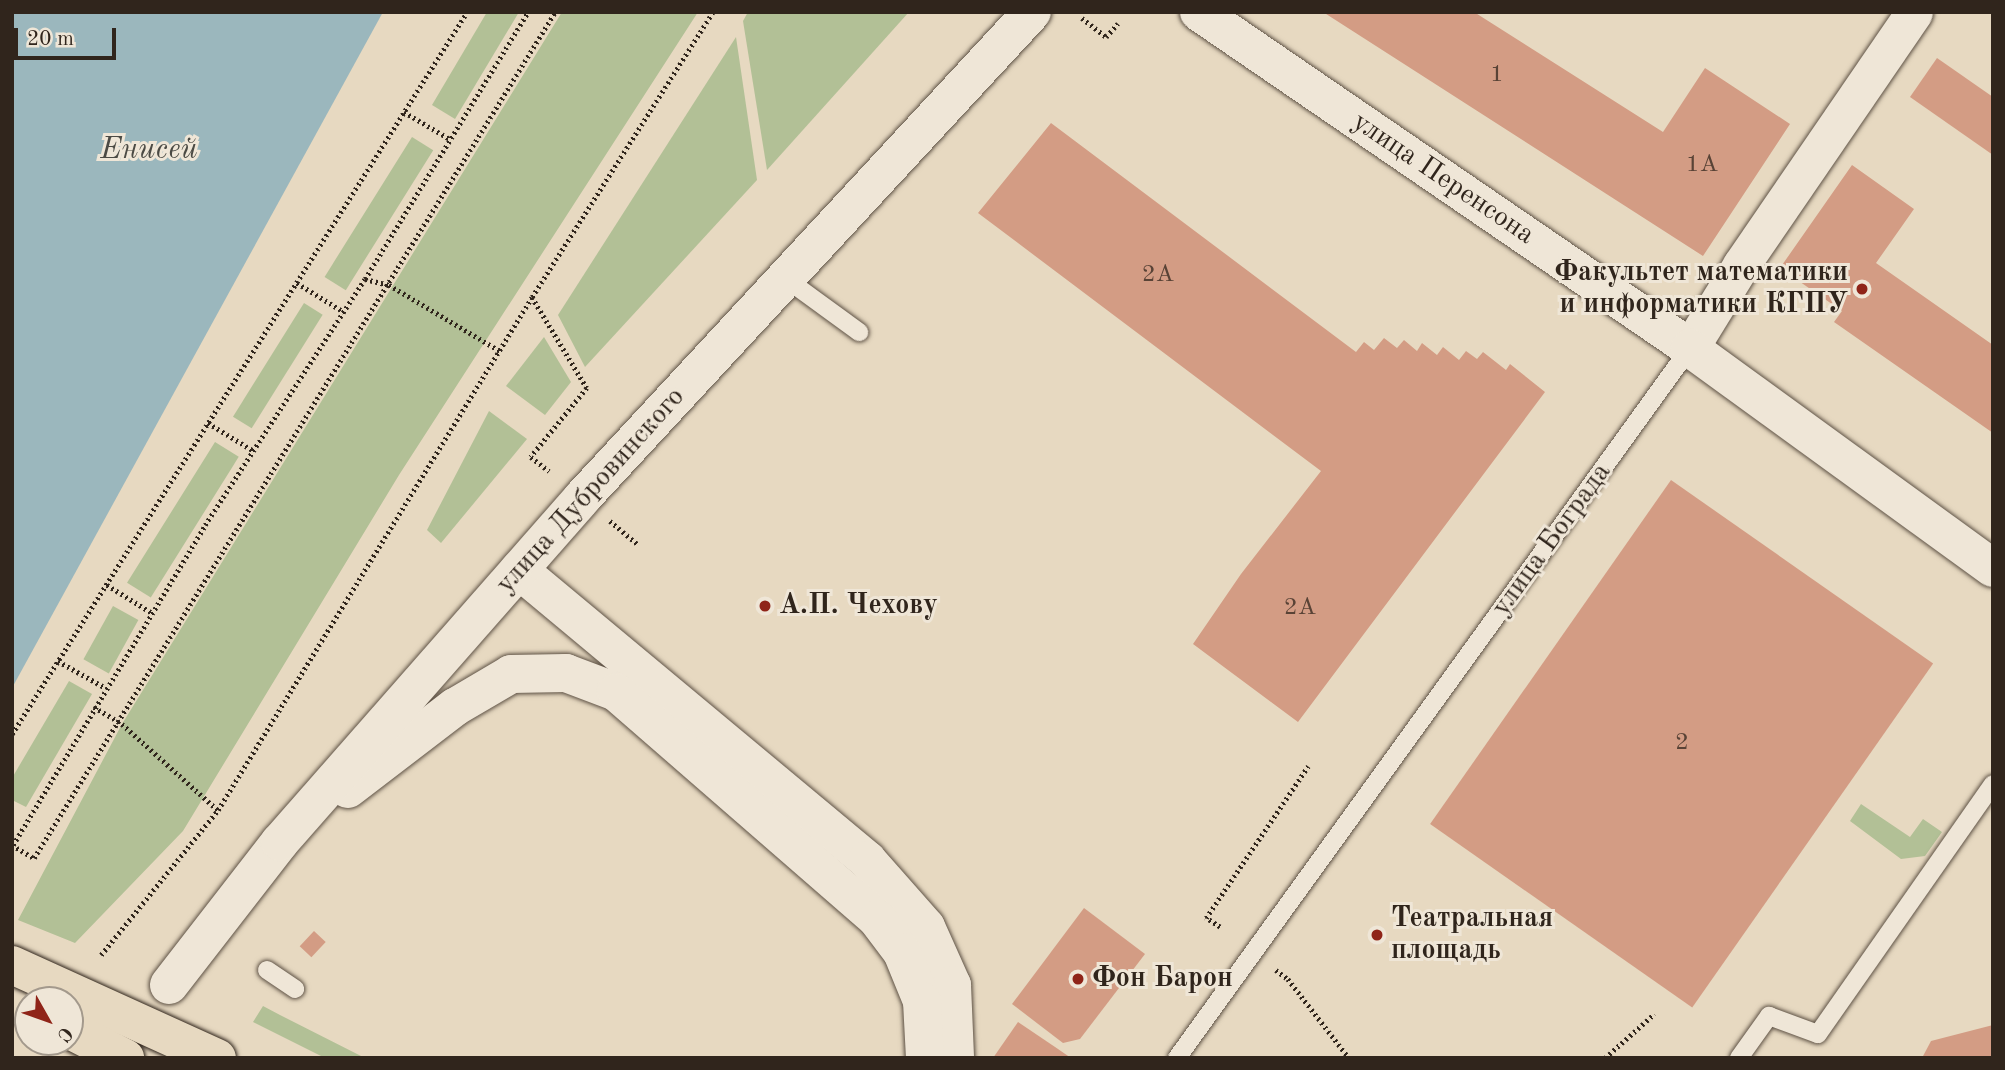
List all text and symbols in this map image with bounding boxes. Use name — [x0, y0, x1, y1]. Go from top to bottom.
scale bar — [18, 14, 119, 58]
text: 20 m — [27, 29, 74, 50]
house number: 1 — [1490, 62, 1504, 90]
street label: улица Перенсона — [1346, 106, 1540, 252]
water label: Енисей — [100, 132, 198, 168]
house number: 1А — [1686, 152, 1718, 180]
place label: Факультет математики и информатики КГПУ — [1554, 256, 1848, 322]
house number: 2А — [1142, 262, 1174, 290]
marker: Факультет математики и информатики КГПУ — [1854, 281, 1870, 297]
street label: улица Дубровинского — [490, 381, 692, 601]
street label: улица Бограда — [1485, 457, 1619, 623]
place label: А.П. Чехову — [779, 589, 938, 623]
house number: 2А — [1284, 595, 1316, 623]
marker: А.П. Чехову — [757, 598, 773, 614]
house number: 2 — [1675, 730, 1689, 758]
place label: Театральная площадь — [1391, 902, 1553, 968]
marker: Театральная площадь — [1369, 927, 1385, 943]
place label: Фон Барон — [1092, 962, 1233, 996]
marker: Фон Барон — [1070, 971, 1086, 987]
north arrow — [14, 986, 84, 1056]
text: С — [53, 1023, 75, 1044]

